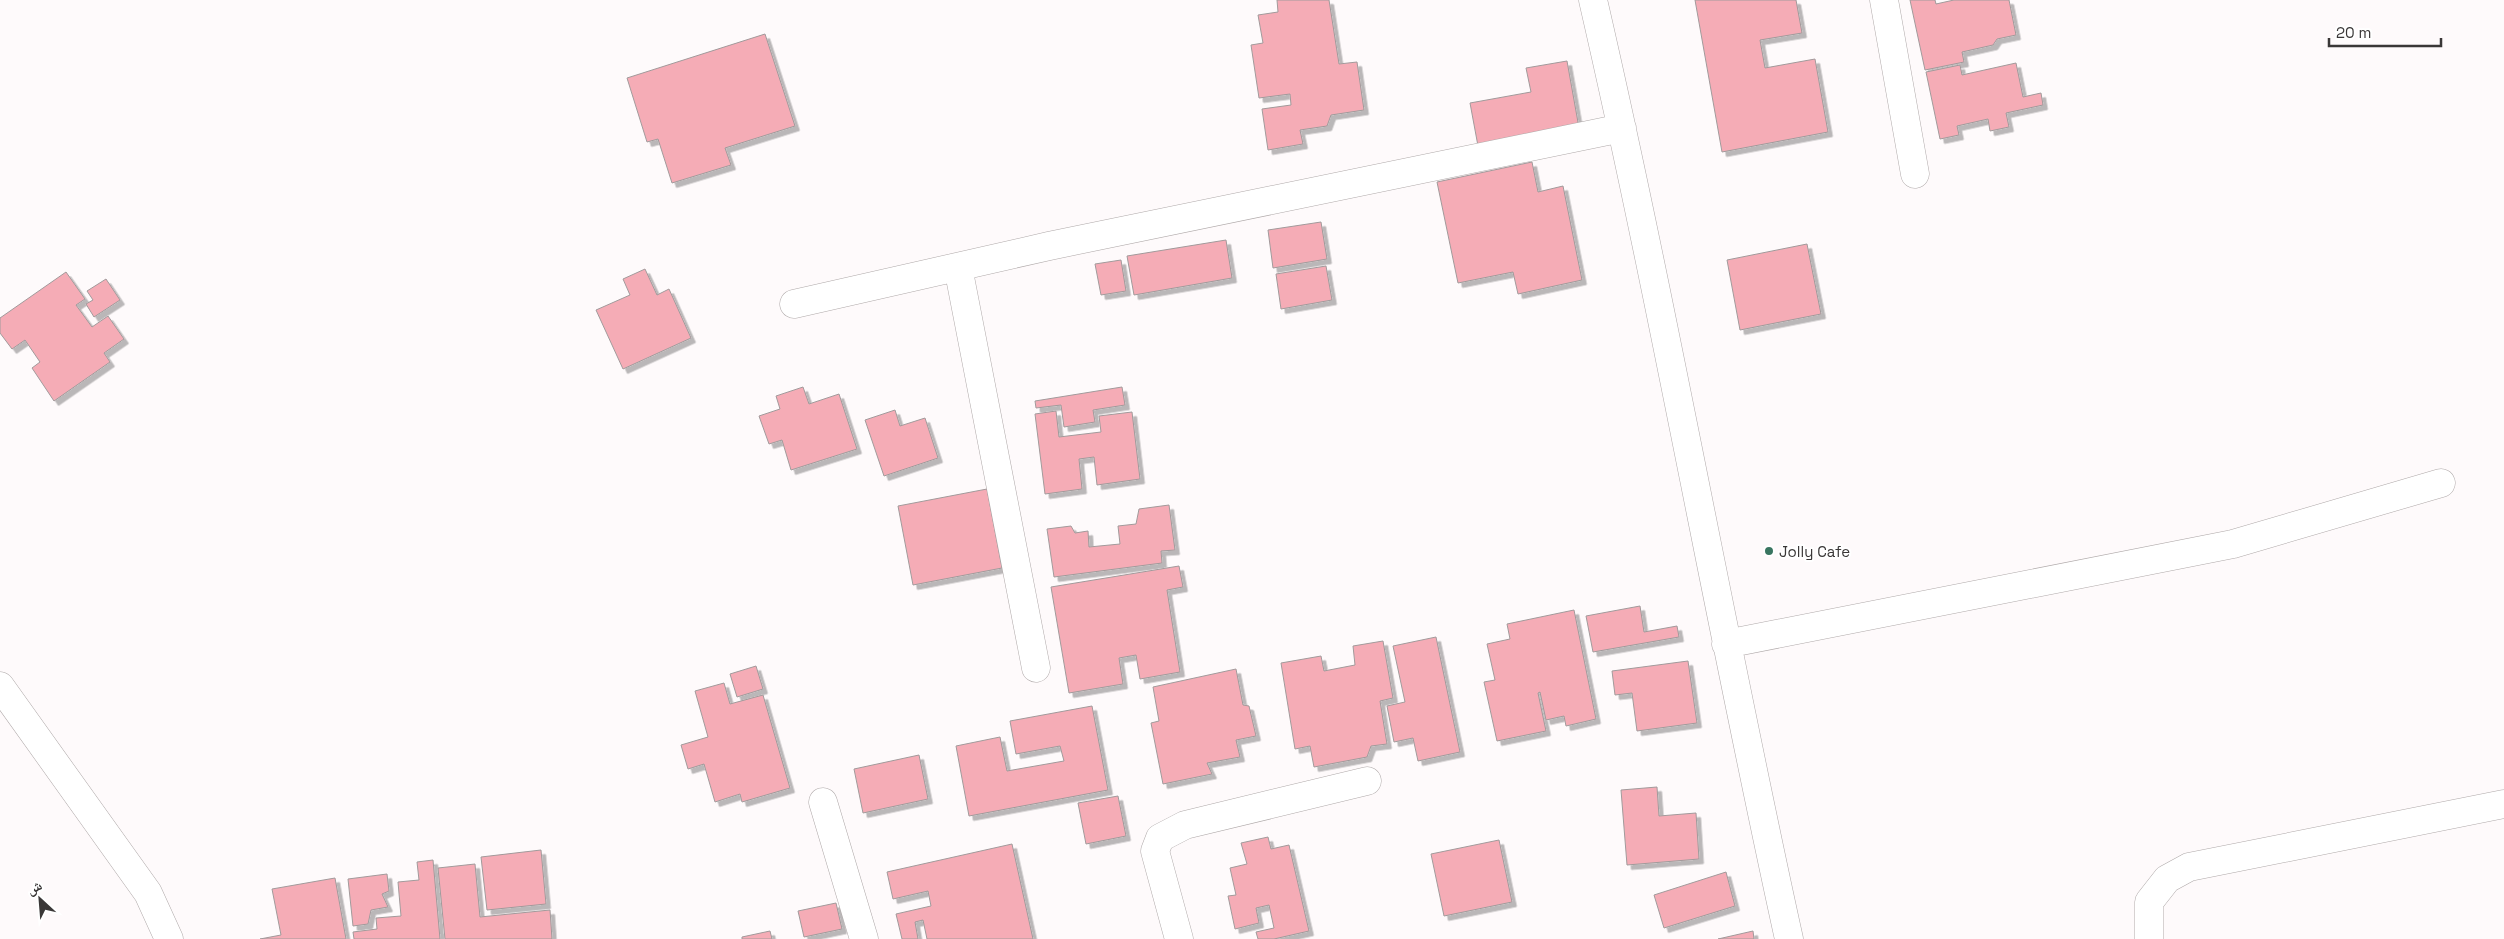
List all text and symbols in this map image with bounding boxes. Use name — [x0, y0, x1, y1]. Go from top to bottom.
scale bar — [2329, 15, 2442, 47]
text: 20 m — [2336, 23, 2371, 42]
place label: Jolly Cafe — [1779, 542, 1850, 561]
marker: Jolly Cafe — [1763, 545, 1775, 557]
north arrow — [15, 874, 65, 924]
text: ش — [24, 876, 45, 899]

